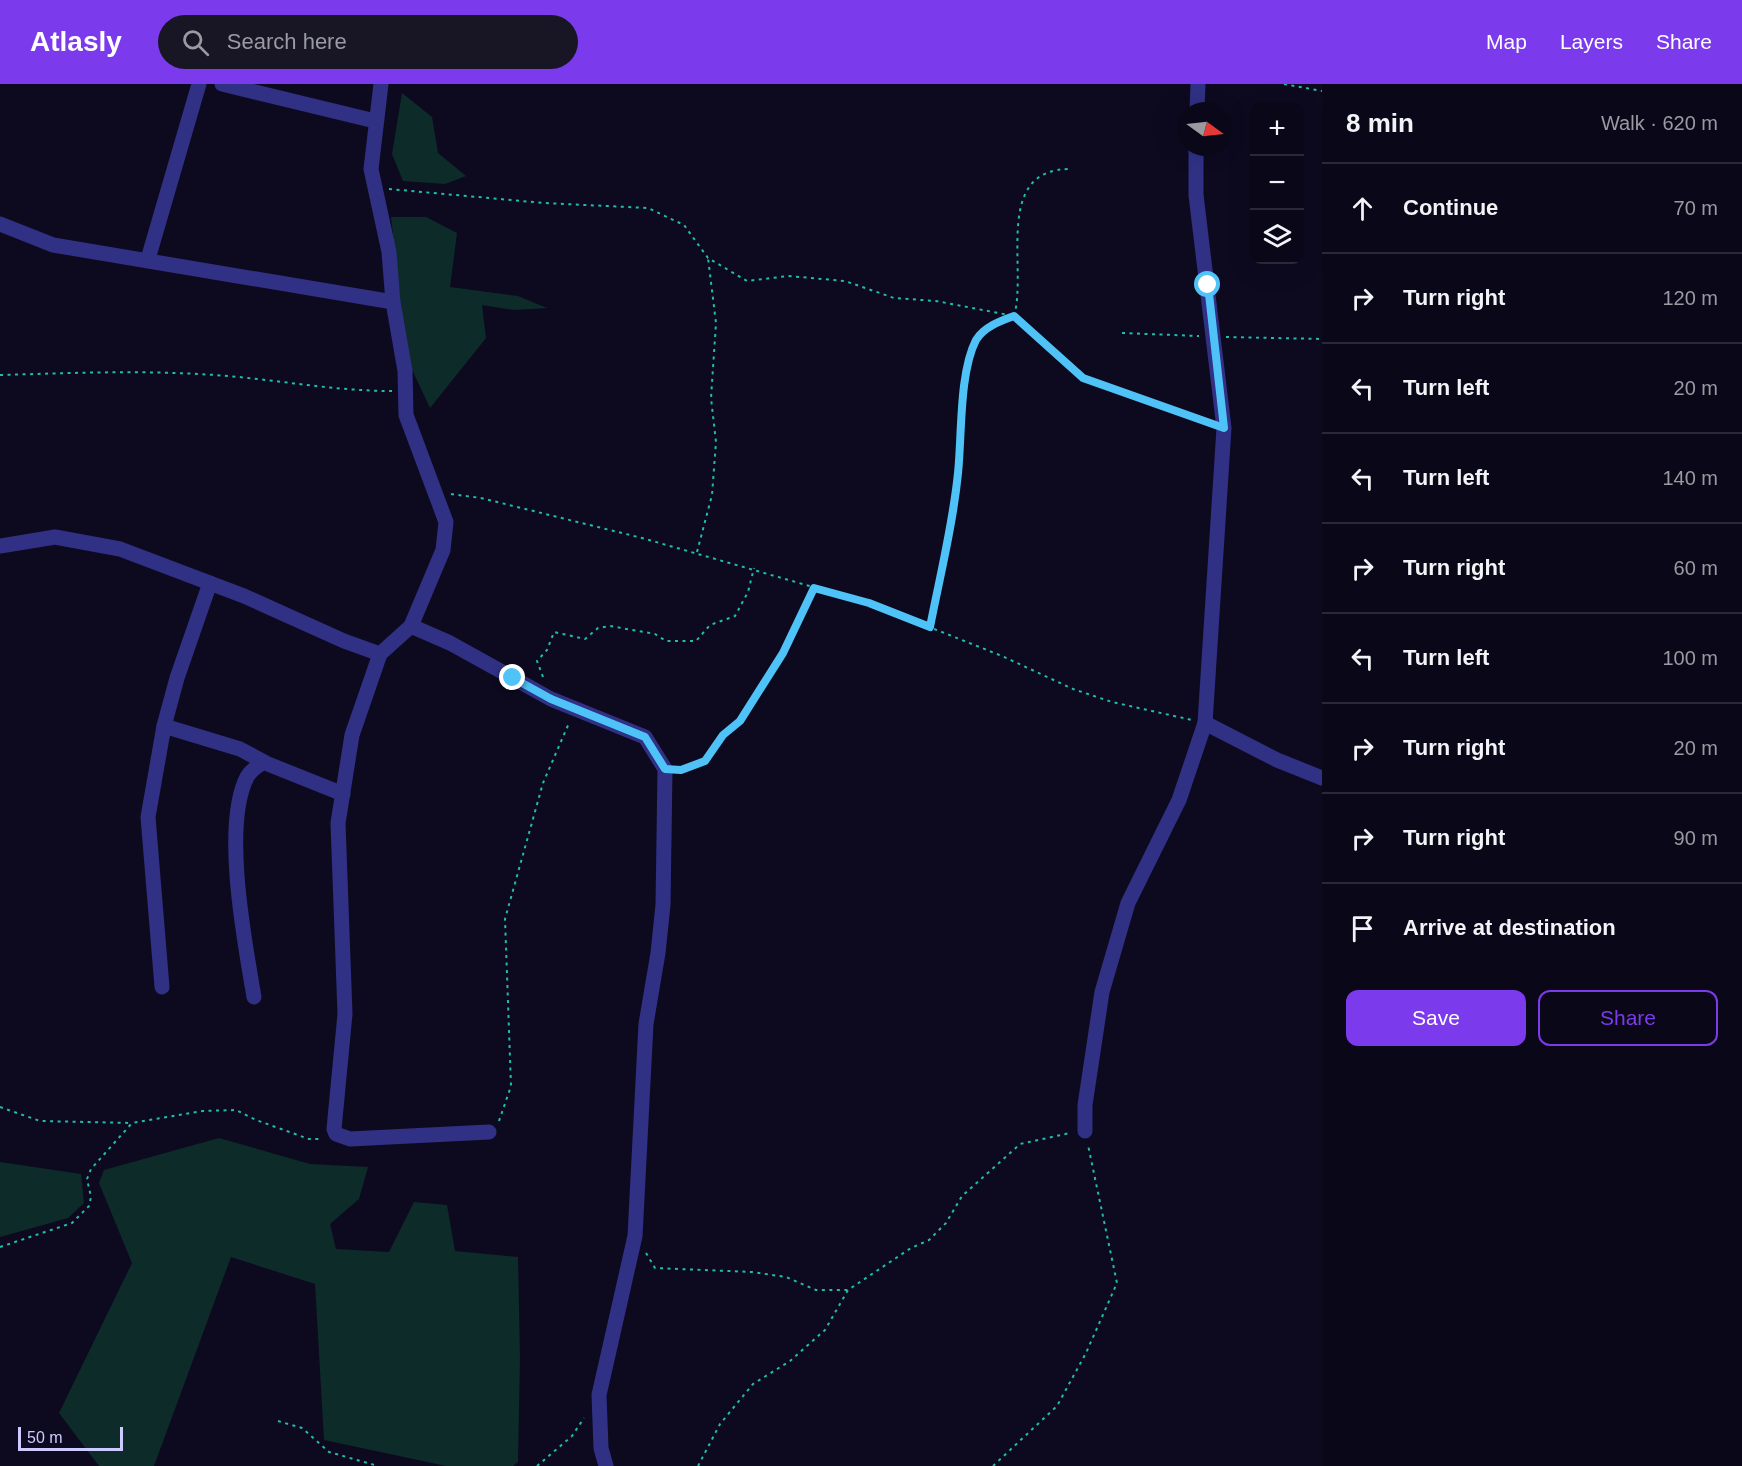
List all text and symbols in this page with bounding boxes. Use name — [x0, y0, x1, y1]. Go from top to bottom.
search box — [158, 15, 578, 69]
text: Atlasly — [30, 26, 122, 57]
icon: search — [179, 26, 212, 59]
text: Search here — [227, 29, 347, 54]
text: Map — [1486, 30, 1527, 53]
text: Layers — [1560, 30, 1623, 53]
text: Share — [1656, 30, 1712, 53]
north arrow — [1178, 102, 1232, 156]
map controls — [1250, 102, 1304, 264]
button: + — [1250, 102, 1304, 156]
text: 8 min — [1346, 108, 1414, 138]
text: Walk · 620 m — [1601, 112, 1718, 134]
button: − — [1250, 156, 1304, 210]
icon: ahead — [1346, 192, 1379, 225]
text: Continue — [1403, 195, 1498, 220]
text: 70 m — [1674, 197, 1718, 219]
button: layers — [1250, 210, 1304, 264]
route start — [1194, 271, 1220, 297]
icon: right — [1346, 282, 1379, 315]
text: Turn right — [1403, 285, 1505, 310]
text: 120 m — [1662, 287, 1718, 309]
icon: left — [1346, 372, 1379, 405]
text: Turn left — [1403, 375, 1489, 400]
text: 20 m — [1674, 377, 1718, 399]
icon: left — [1346, 462, 1379, 495]
text: Turn left — [1403, 465, 1489, 490]
text: 140 m — [1662, 467, 1718, 489]
icon: right — [1346, 552, 1379, 585]
text: Turn right — [1403, 555, 1505, 580]
text: 60 m — [1674, 557, 1718, 579]
icon: left — [1346, 642, 1379, 675]
text: Turn left — [1403, 645, 1489, 670]
text: 100 m — [1662, 647, 1718, 669]
route end — [499, 664, 525, 690]
icon: right — [1346, 732, 1379, 765]
text: Turn right — [1403, 735, 1505, 760]
text: 20 m — [1674, 737, 1718, 759]
icon: right — [1346, 822, 1379, 855]
text: Turn right — [1403, 825, 1505, 850]
text: 90 m — [1674, 827, 1718, 849]
icon: arrive — [1346, 912, 1379, 945]
text: Arrive at destination — [1403, 915, 1616, 940]
button: Save — [1346, 990, 1526, 1046]
button: Share — [1538, 990, 1718, 1046]
scale bar — [18, 1424, 123, 1452]
text: 50 m — [27, 1429, 63, 1446]

